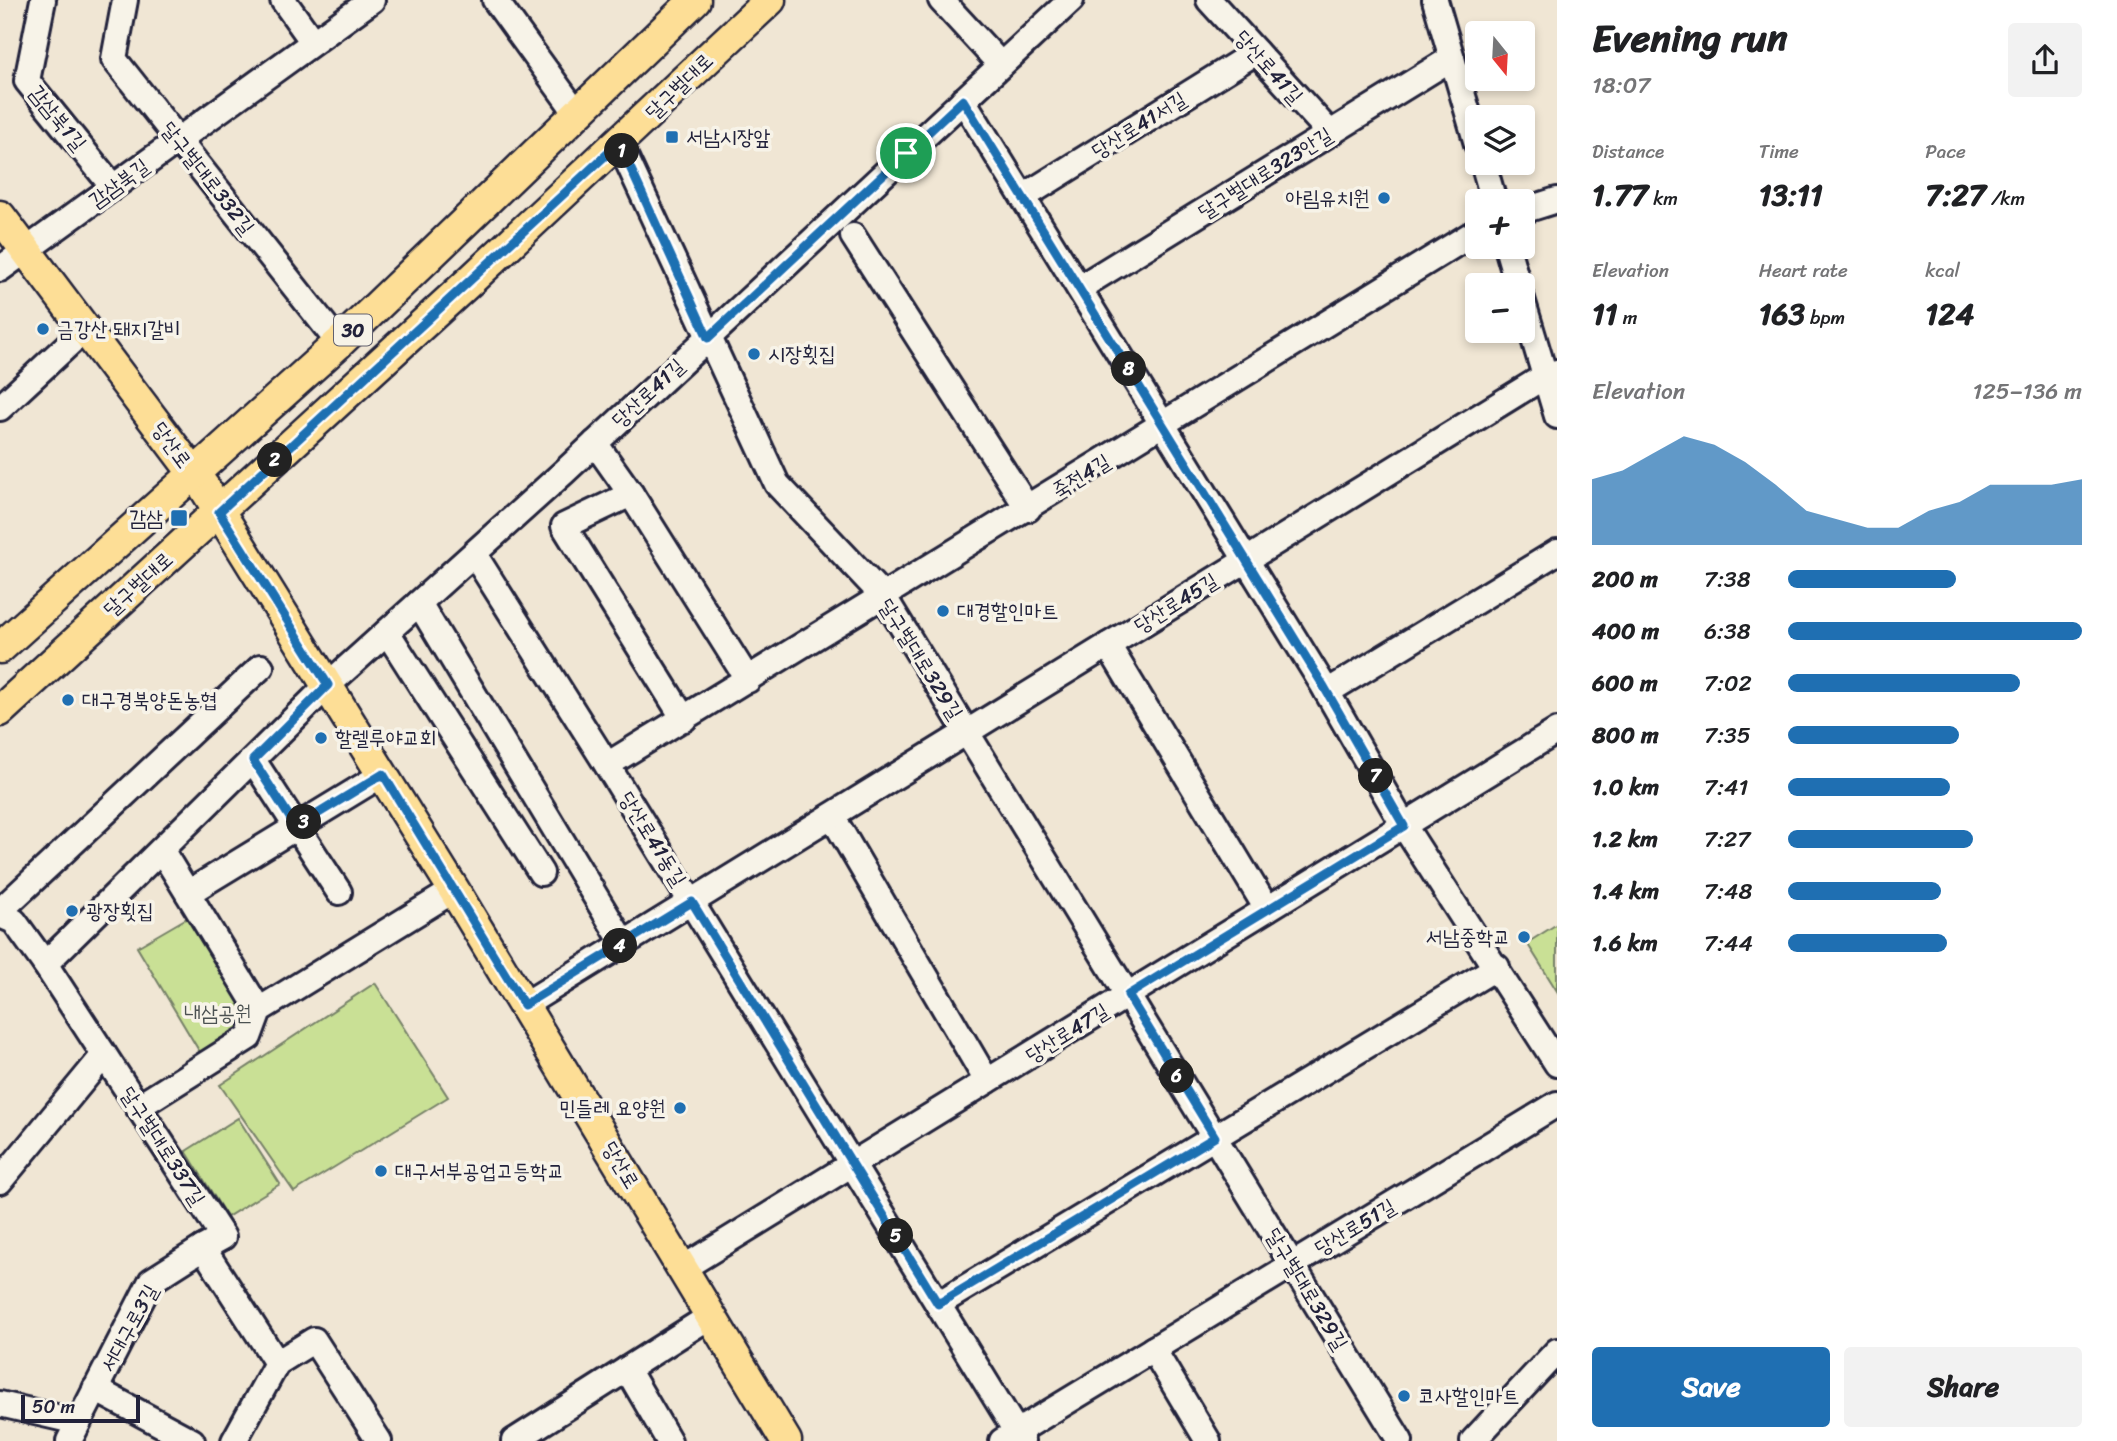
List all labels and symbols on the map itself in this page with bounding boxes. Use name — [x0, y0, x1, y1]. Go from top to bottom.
street label: 당산로41길 — [1225, 21, 1313, 113]
north arrow — [1465, 21, 1535, 91]
street label: 달구벌대로 — [635, 43, 723, 129]
street label: 감삼북1길 — [19, 76, 97, 160]
street label: 당산로41서길 — [1084, 81, 1194, 169]
street label: 달구벌대로332길 — [151, 112, 265, 244]
street label: 달구벌대로323안길 — [1190, 116, 1340, 230]
place label: 서남시장앞 — [686, 118, 771, 156]
pin — [876, 123, 936, 183]
marker: 서남시장앞 — [664, 129, 680, 145]
pin: 1 — [604, 134, 640, 168]
street label: 감삼북길 — [80, 148, 158, 218]
place label: 아림유치원 — [1286, 179, 1370, 217]
marker: 아림유치원 — [1376, 190, 1392, 206]
place label: 금강산 돼지갈비 — [57, 310, 181, 348]
road number: 30 — [334, 314, 372, 346]
marker: 금강산 돼지갈비 — [35, 321, 51, 337]
place label: 시장횟집 — [768, 335, 836, 373]
marker: 시장횟집 — [746, 346, 762, 362]
street label: 당산로41길 — [602, 348, 694, 437]
pin: 8 — [1112, 352, 1146, 386]
street label: 당산로 — [142, 413, 202, 477]
pin: 2 — [258, 442, 292, 477]
street label: 죽전4길 — [1044, 443, 1118, 509]
place label: 감삼 — [129, 499, 163, 537]
marker: 감삼 — [169, 508, 189, 528]
street label: 달구벌대로 — [94, 542, 182, 626]
street label: 당산로45길 — [1126, 562, 1226, 644]
street label: 달구벌대로329길 — [868, 590, 974, 728]
place label: 대경할인마트 — [957, 592, 1058, 630]
marker: 대경할인마트 — [935, 603, 951, 619]
place label: 대구경북양돈농협 — [82, 681, 217, 719]
marker: 대구경북양돈농협 — [60, 692, 76, 708]
place label: 할렐루야교회 — [335, 719, 436, 757]
marker: 할렐루야교회 — [313, 730, 329, 746]
pin: 7 — [1358, 758, 1394, 794]
street label: 당산로41동길 — [609, 784, 697, 894]
pin: 3 — [286, 804, 322, 840]
place label: 광장횟집 — [86, 892, 154, 930]
marker: 광장횟집 — [64, 903, 80, 919]
place label: 서남중학교 — [1426, 918, 1510, 956]
pin: 4 — [602, 928, 638, 964]
marker: 서남중학교 — [1516, 929, 1532, 945]
street label: 당산로47길 — [1018, 992, 1116, 1074]
park label: 내삼공원 — [184, 994, 252, 1032]
pin: 6 — [1160, 1058, 1194, 1094]
street label: 달구벌대로337길 — [110, 1078, 216, 1214]
place label: 민들레 요양원 — [559, 1089, 666, 1127]
marker: 민들레 요양원 — [672, 1100, 688, 1116]
street label: 당산로 — [592, 1133, 650, 1197]
place label: 대구서부공업고등학교 — [395, 1152, 564, 1190]
marker: 대구서부공업고등학교 — [373, 1163, 389, 1179]
street label: 당산로51길 — [1307, 1188, 1403, 1266]
pin: 5 — [878, 1218, 914, 1254]
street label: 달구벌대로329길 — [1255, 1220, 1359, 1358]
street label: 서대구로3길 — [89, 1277, 169, 1379]
place label: 코사할인마트 — [1418, 1377, 1519, 1415]
marker: 코사할인마트 — [1396, 1388, 1412, 1404]
scale bar — [21, 1392, 140, 1424]

